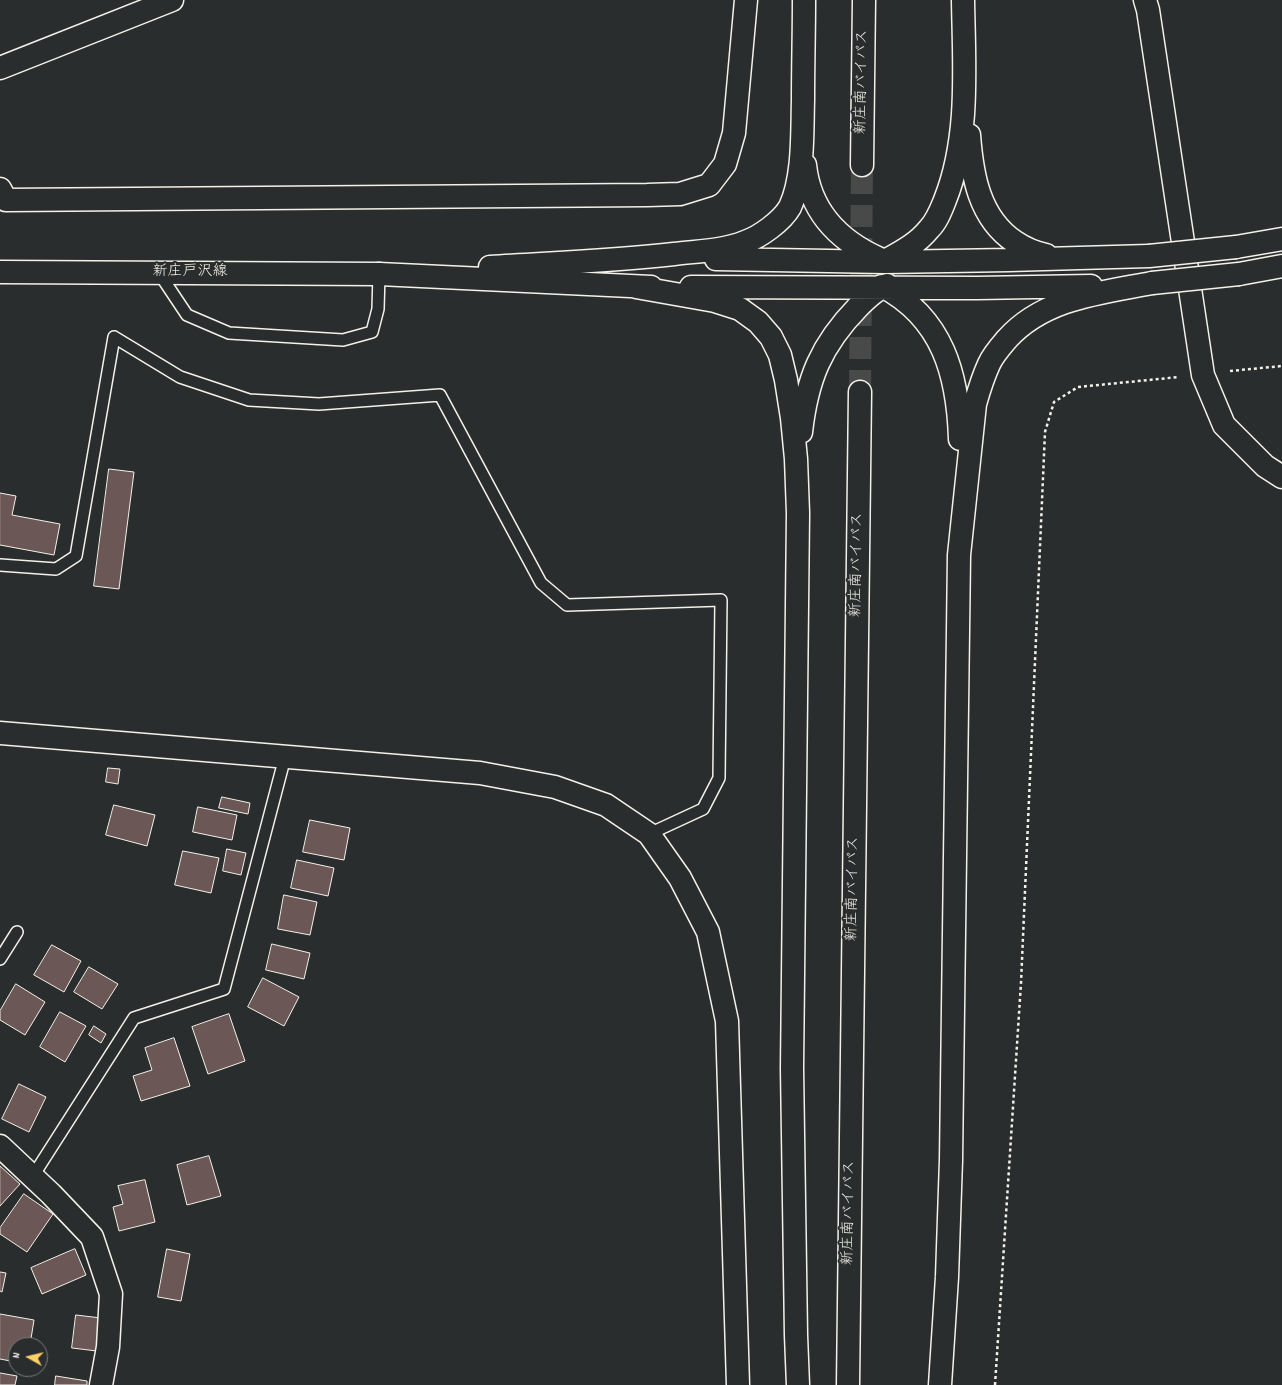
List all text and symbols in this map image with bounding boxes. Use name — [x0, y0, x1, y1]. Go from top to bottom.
street label: 新庄南バイパス — [853, 29, 873, 135]
street label: 新庄戸沢線 — [153, 264, 227, 282]
street label: 新庄南バイパス — [848, 512, 868, 618]
street label: 新庄南バイパス — [844, 836, 864, 942]
street label: 新庄南バイパス — [840, 1160, 860, 1266]
north arrow — [8, 1337, 48, 1377]
text: N — [9, 1352, 25, 1359]

